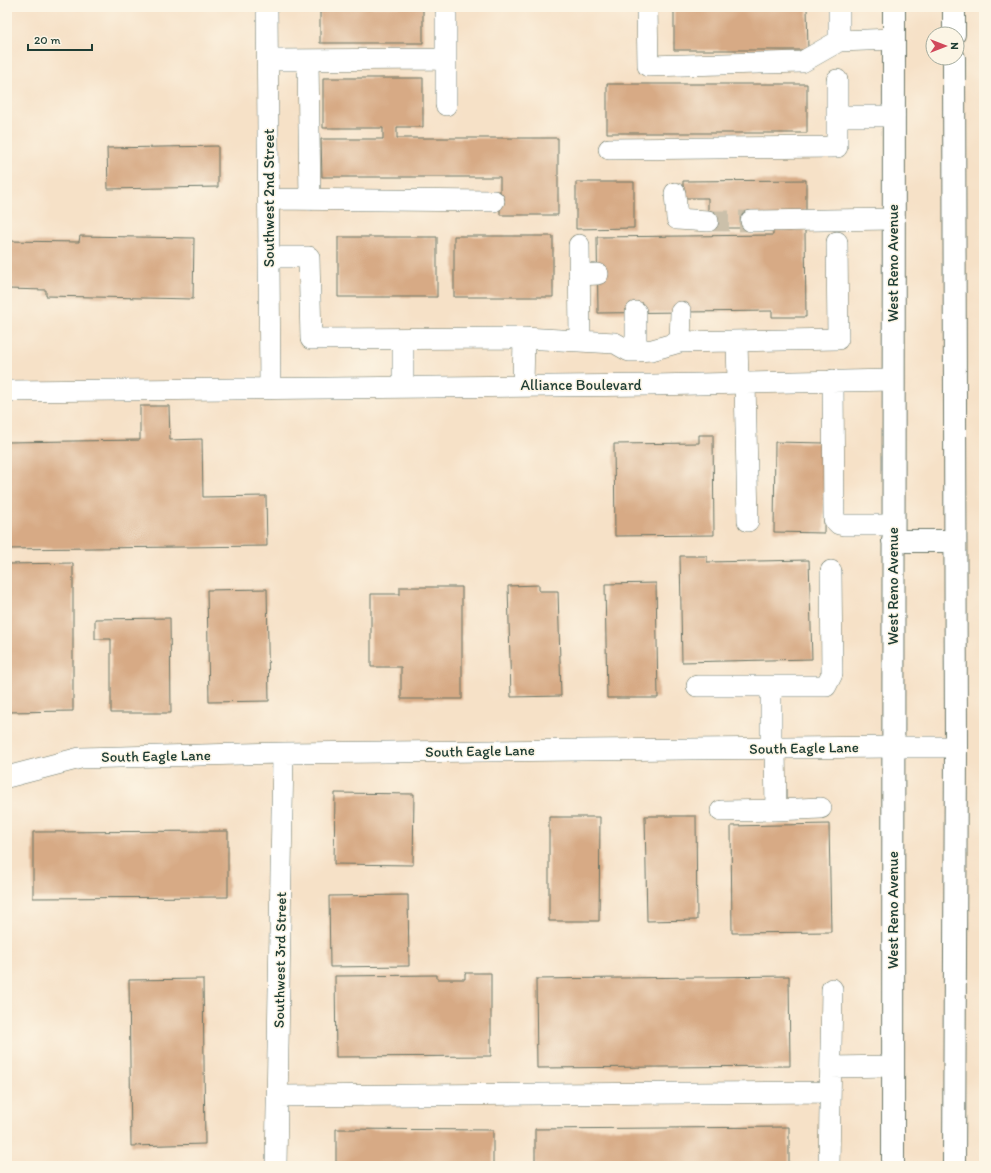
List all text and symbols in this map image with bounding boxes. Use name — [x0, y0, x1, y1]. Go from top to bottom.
scale bar — [28, 26, 92, 52]
north arrow — [925, 26, 965, 66]
text: 20 m — [34, 33, 61, 47]
text: N — [948, 42, 961, 50]
street label: Southwest 2nd Street — [260, 128, 278, 267]
street label: West Reno Avenue — [884, 204, 902, 322]
street label: Alliance Boulevard — [520, 376, 642, 394]
street label: West Reno Avenue — [884, 527, 902, 645]
street label: South Eagle Lane — [749, 738, 859, 758]
street label: South Eagle Lane — [425, 741, 535, 761]
street label: South Eagle Lane — [101, 746, 211, 766]
street label: West Reno Avenue — [884, 851, 902, 969]
street label: Southwest 3rd Street — [270, 891, 290, 1028]

